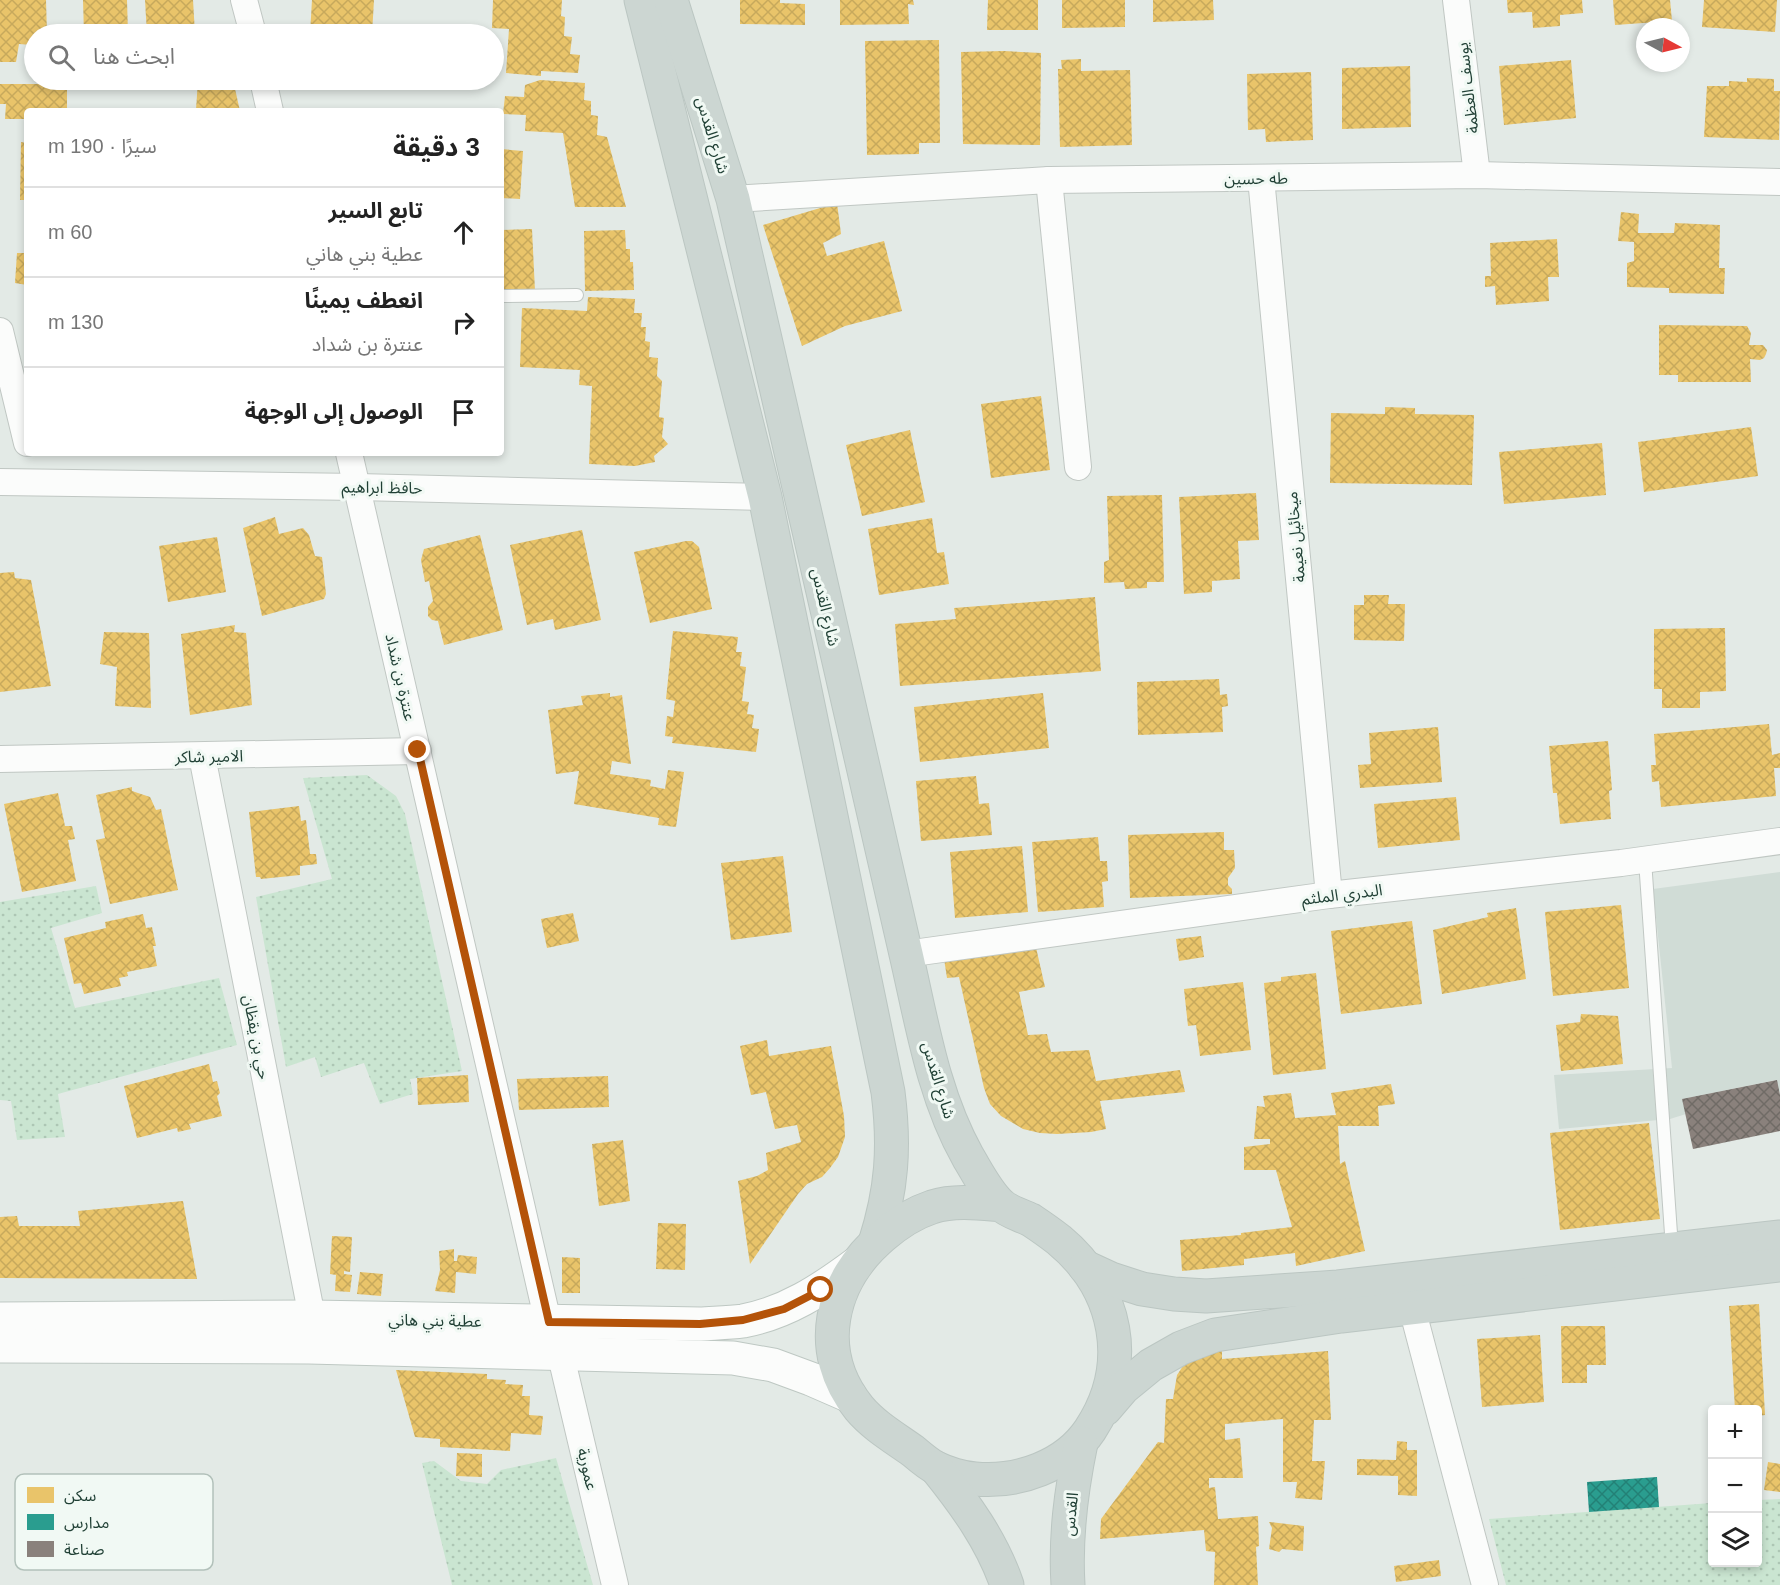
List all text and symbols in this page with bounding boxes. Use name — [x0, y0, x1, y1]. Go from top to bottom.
north arrow — [1636, 18, 1690, 72]
search box — [24, 24, 504, 90]
icon: search — [45, 41, 78, 74]
street label: يوسف العظمة — [1453, 41, 1483, 134]
text: ابحث هنا — [93, 44, 175, 69]
street label: شارع القدس — [689, 95, 732, 177]
text: 3 دقيقة — [393, 132, 480, 162]
text: سيرًا · 190 m — [48, 135, 157, 157]
street label: طه حسين — [1224, 169, 1288, 189]
text: تابع السير — [329, 198, 423, 223]
icon: ahead — [447, 216, 480, 249]
text: 60 m — [48, 221, 92, 243]
text: عطية بني هاني — [306, 243, 423, 265]
text: انعطف يمينًا — [304, 288, 423, 313]
icon: right — [447, 306, 480, 339]
text: 130 m — [48, 311, 104, 333]
text: عنترة بن شداد — [312, 333, 423, 355]
icon: arrive — [447, 396, 480, 429]
text: الوصول إلى الوجهة — [245, 399, 423, 424]
street label: حافظ ابراهيم — [341, 478, 423, 501]
street label: ميخائيل نعيمة — [1283, 491, 1309, 583]
street label: شارع القدس — [804, 567, 843, 649]
street label: عنترة بن شداد — [381, 632, 419, 723]
route end — [404, 736, 430, 762]
street label: الامير شاكر — [174, 747, 243, 767]
street label: البدري الملثم — [1301, 881, 1384, 912]
street label: حي بن يقظان — [236, 993, 273, 1082]
street label: شارع القدس — [915, 1040, 958, 1122]
route start — [807, 1276, 833, 1302]
street label: عطية بني هاني — [388, 1311, 482, 1334]
map controls — [1708, 1405, 1762, 1567]
button: + — [1708, 1405, 1762, 1459]
street label: عمورية — [573, 1446, 601, 1492]
button: − — [1708, 1459, 1762, 1513]
legend — [15, 1474, 213, 1570]
text: سكن — [64, 1487, 96, 1505]
street label: القدس — [1060, 1491, 1082, 1537]
button: layers — [1708, 1513, 1762, 1567]
text: مدارس — [64, 1514, 109, 1532]
text: صناعة — [64, 1541, 104, 1558]

